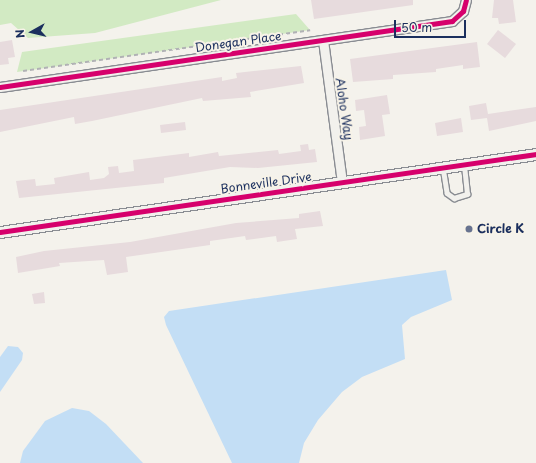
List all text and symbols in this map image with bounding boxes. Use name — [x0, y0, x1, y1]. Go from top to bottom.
north arrow — [12, 12, 52, 52]
scale bar — [396, 12, 468, 38]
text: 50 m — [401, 18, 432, 36]
text: N — [11, 28, 29, 39]
street label: Donegan Place — [194, 29, 282, 55]
street label: Aloho Way — [332, 77, 356, 141]
street label: Bonneville Drive — [219, 169, 313, 197]
place label: Circle K — [477, 222, 525, 236]
marker: Circle K — [464, 224, 474, 234]

